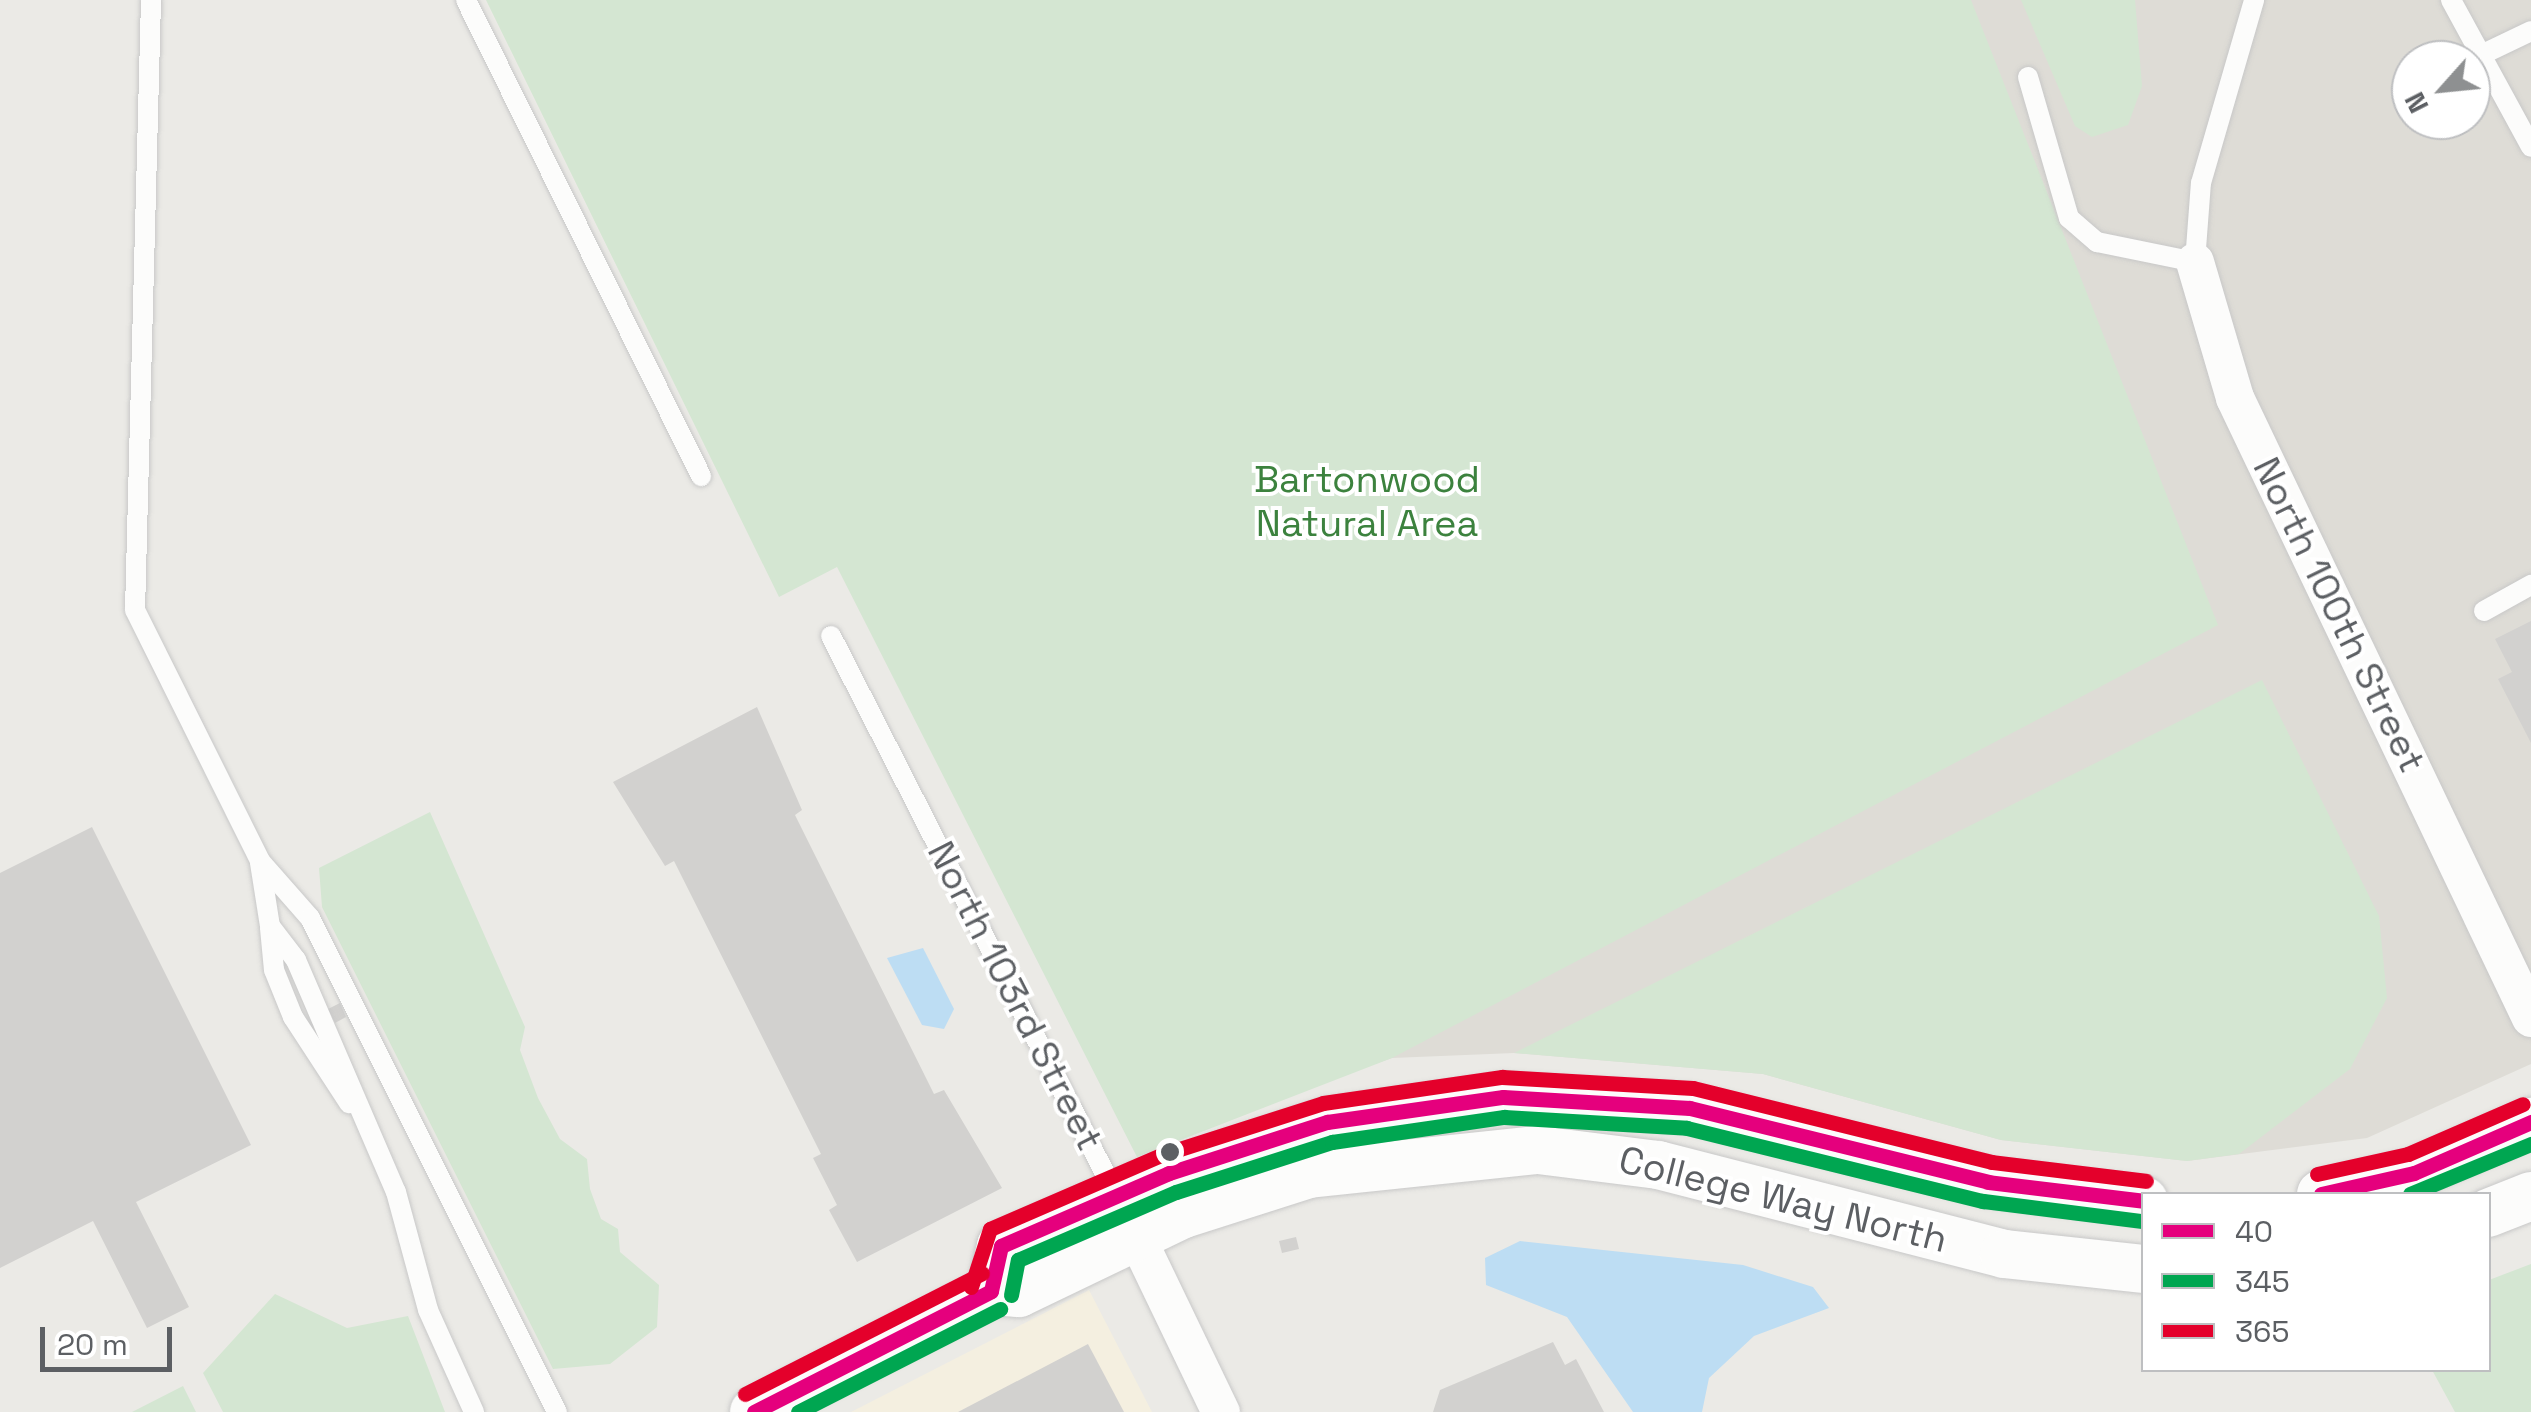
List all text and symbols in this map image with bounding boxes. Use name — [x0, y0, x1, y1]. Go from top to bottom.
north arrow — [2391, 40, 2491, 140]
text: N — [2396, 86, 2436, 119]
street label: North 100th Street — [2243, 450, 2435, 780]
park label: Bartonwood Natural Area — [1254, 457, 1480, 546]
street label: North 103rd Street — [917, 834, 1113, 1158]
street label: College Way North — [1614, 1137, 1952, 1263]
unlabelled marker — [1160, 1142, 1180, 1162]
legend — [2141, 1192, 2491, 1372]
text: 40 — [2235, 1212, 2273, 1251]
text: 345 — [2235, 1262, 2290, 1301]
scale bar — [45, 1307, 178, 1369]
text: 365 — [2235, 1312, 2289, 1351]
text: 20 m — [57, 1325, 128, 1364]

